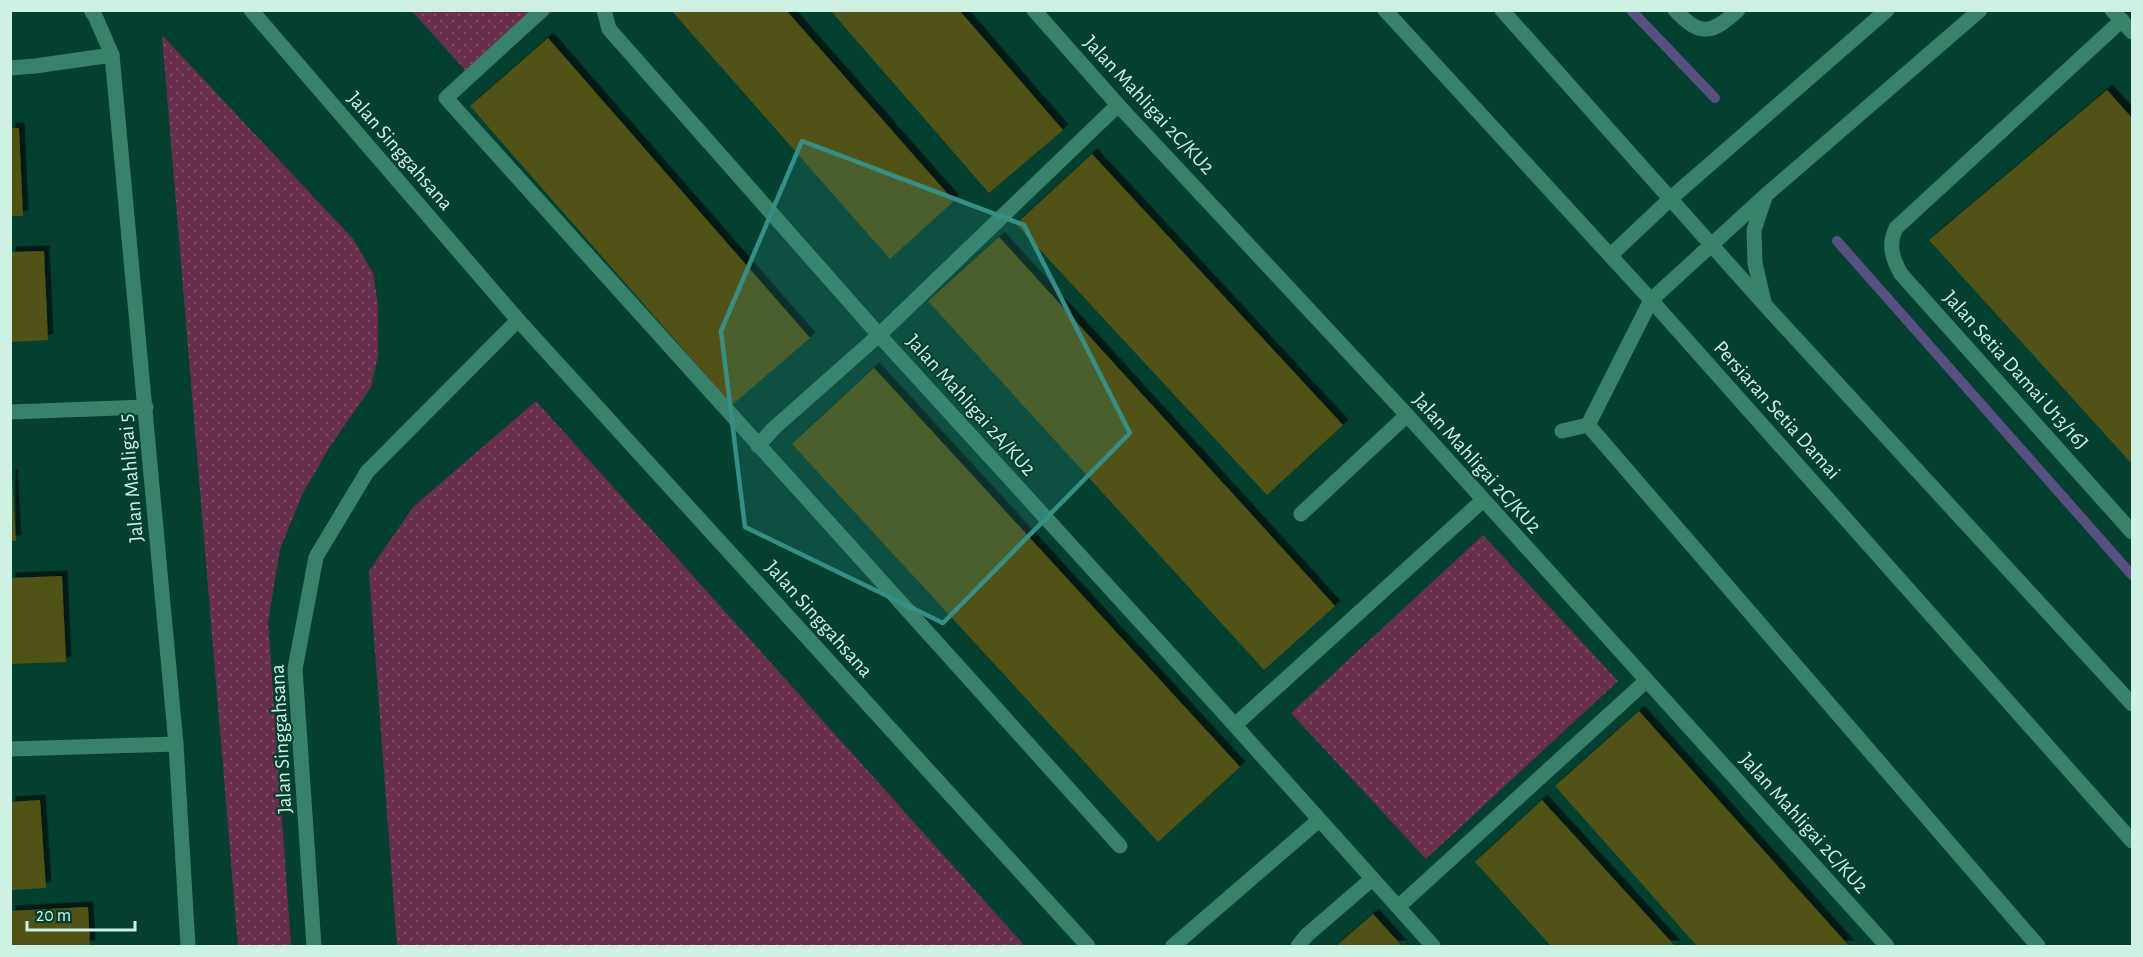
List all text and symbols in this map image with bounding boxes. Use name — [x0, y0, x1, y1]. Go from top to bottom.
street label: Jalan Mahligai 2C/KU2 — [1080, 32, 1218, 178]
street label: Jalan Singgahsana — [343, 88, 457, 214]
street label: Jalan Setia Damai U13/16J — [1939, 287, 2093, 453]
street label: Jalan Mahligai 2A/KU2 — [902, 330, 1040, 480]
street label: Persiaran Setia Damai — [1710, 337, 1844, 483]
street label: Jalan Mahligai 2C/KU2 — [1409, 389, 1545, 537]
street label: Jalan Mahligai 5 — [115, 413, 147, 543]
street label: Jalan Singgahsana — [761, 557, 877, 682]
street label: Jalan Singgahsana — [267, 664, 295, 814]
street label: Jalan Mahligai 2C/KU2 — [1736, 749, 1872, 897]
scale bar — [27, 894, 135, 932]
text: 20 m — [36, 907, 71, 925]

